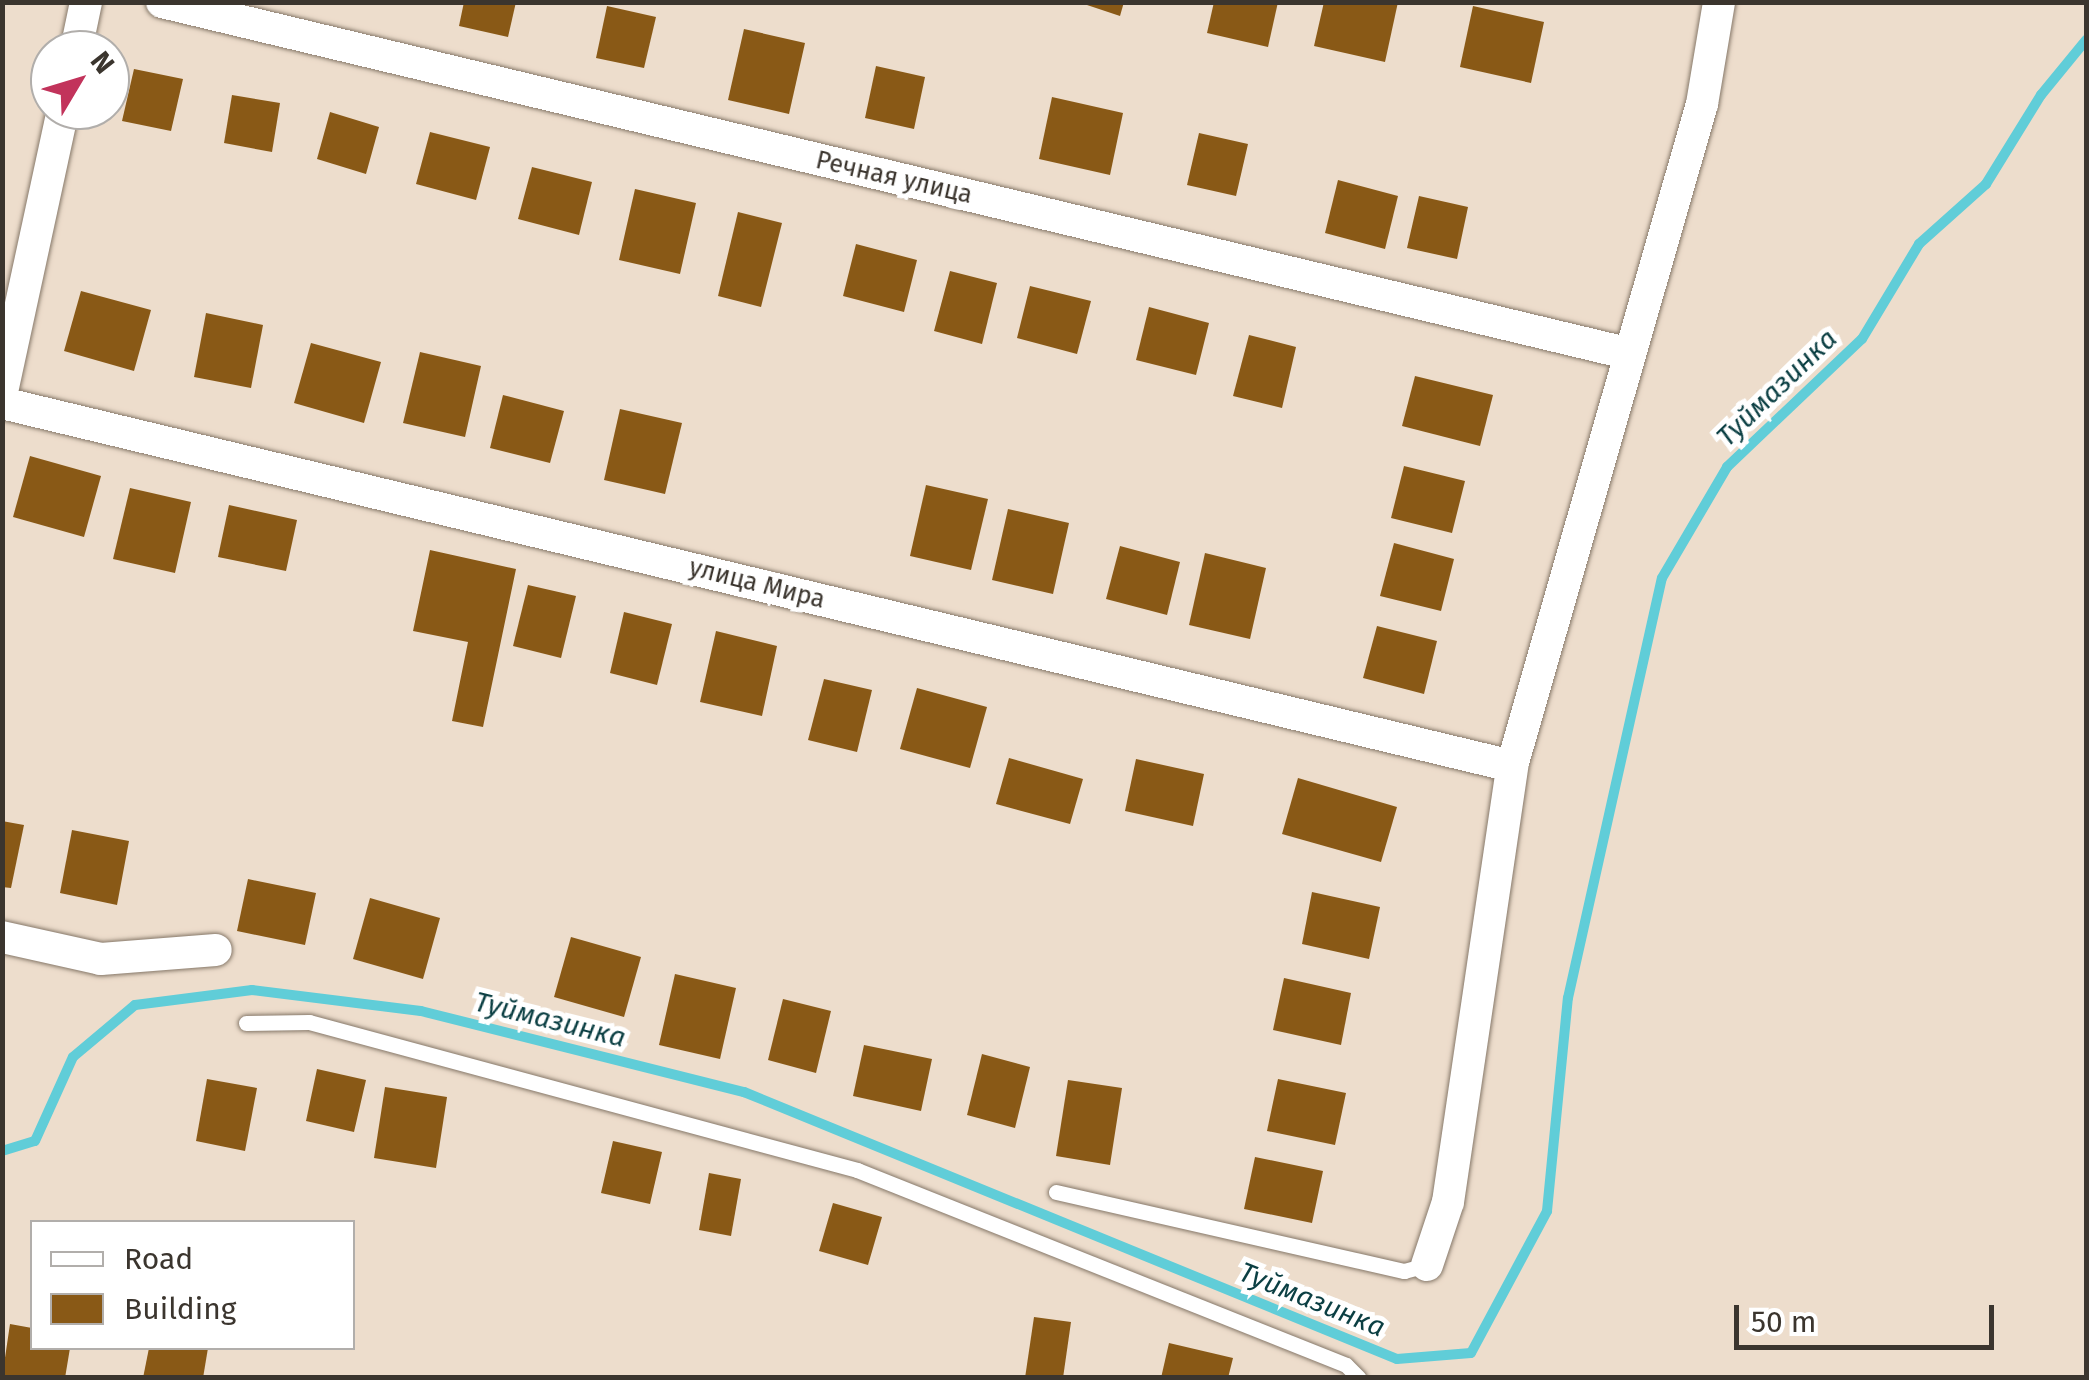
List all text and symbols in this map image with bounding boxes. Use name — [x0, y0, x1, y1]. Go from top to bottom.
north arrow — [30, 30, 130, 130]
text: N — [84, 45, 121, 80]
street label: Речная улица — [813, 145, 975, 211]
water label: Туймазинка — [1710, 322, 1844, 454]
street label: улица Мира — [686, 553, 828, 615]
water label: Туймазинка — [471, 985, 629, 1055]
legend — [30, 1220, 355, 1350]
text: Road — [124, 1241, 193, 1277]
water label: Туймазинка — [1234, 1256, 1390, 1344]
scale bar — [1739, 1285, 1999, 1347]
text: Building — [124, 1291, 236, 1327]
text: 50 m — [1751, 1304, 1816, 1340]

